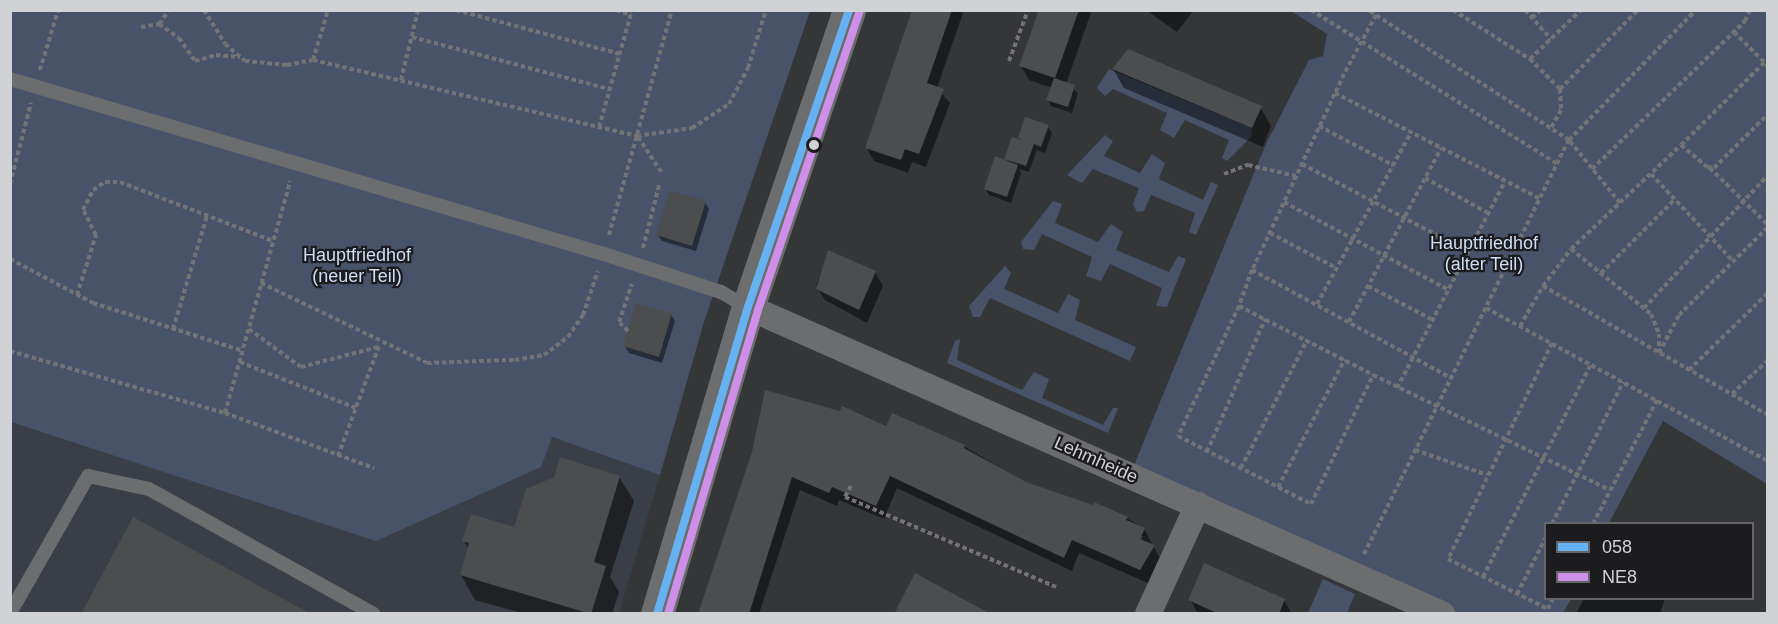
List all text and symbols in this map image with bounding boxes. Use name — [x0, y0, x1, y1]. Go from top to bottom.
unlabelled marker — [808, 139, 820, 151]
park label: Hauptfriedhof (alter Teil) — [1430, 233, 1538, 276]
park label: Hauptfriedhof (neuer Teil) — [303, 245, 411, 288]
street label: Lehmheide — [1051, 432, 1141, 488]
legend — [1544, 522, 1754, 600]
text: 058 — [1602, 537, 1632, 557]
text: NE8 — [1602, 567, 1637, 587]

